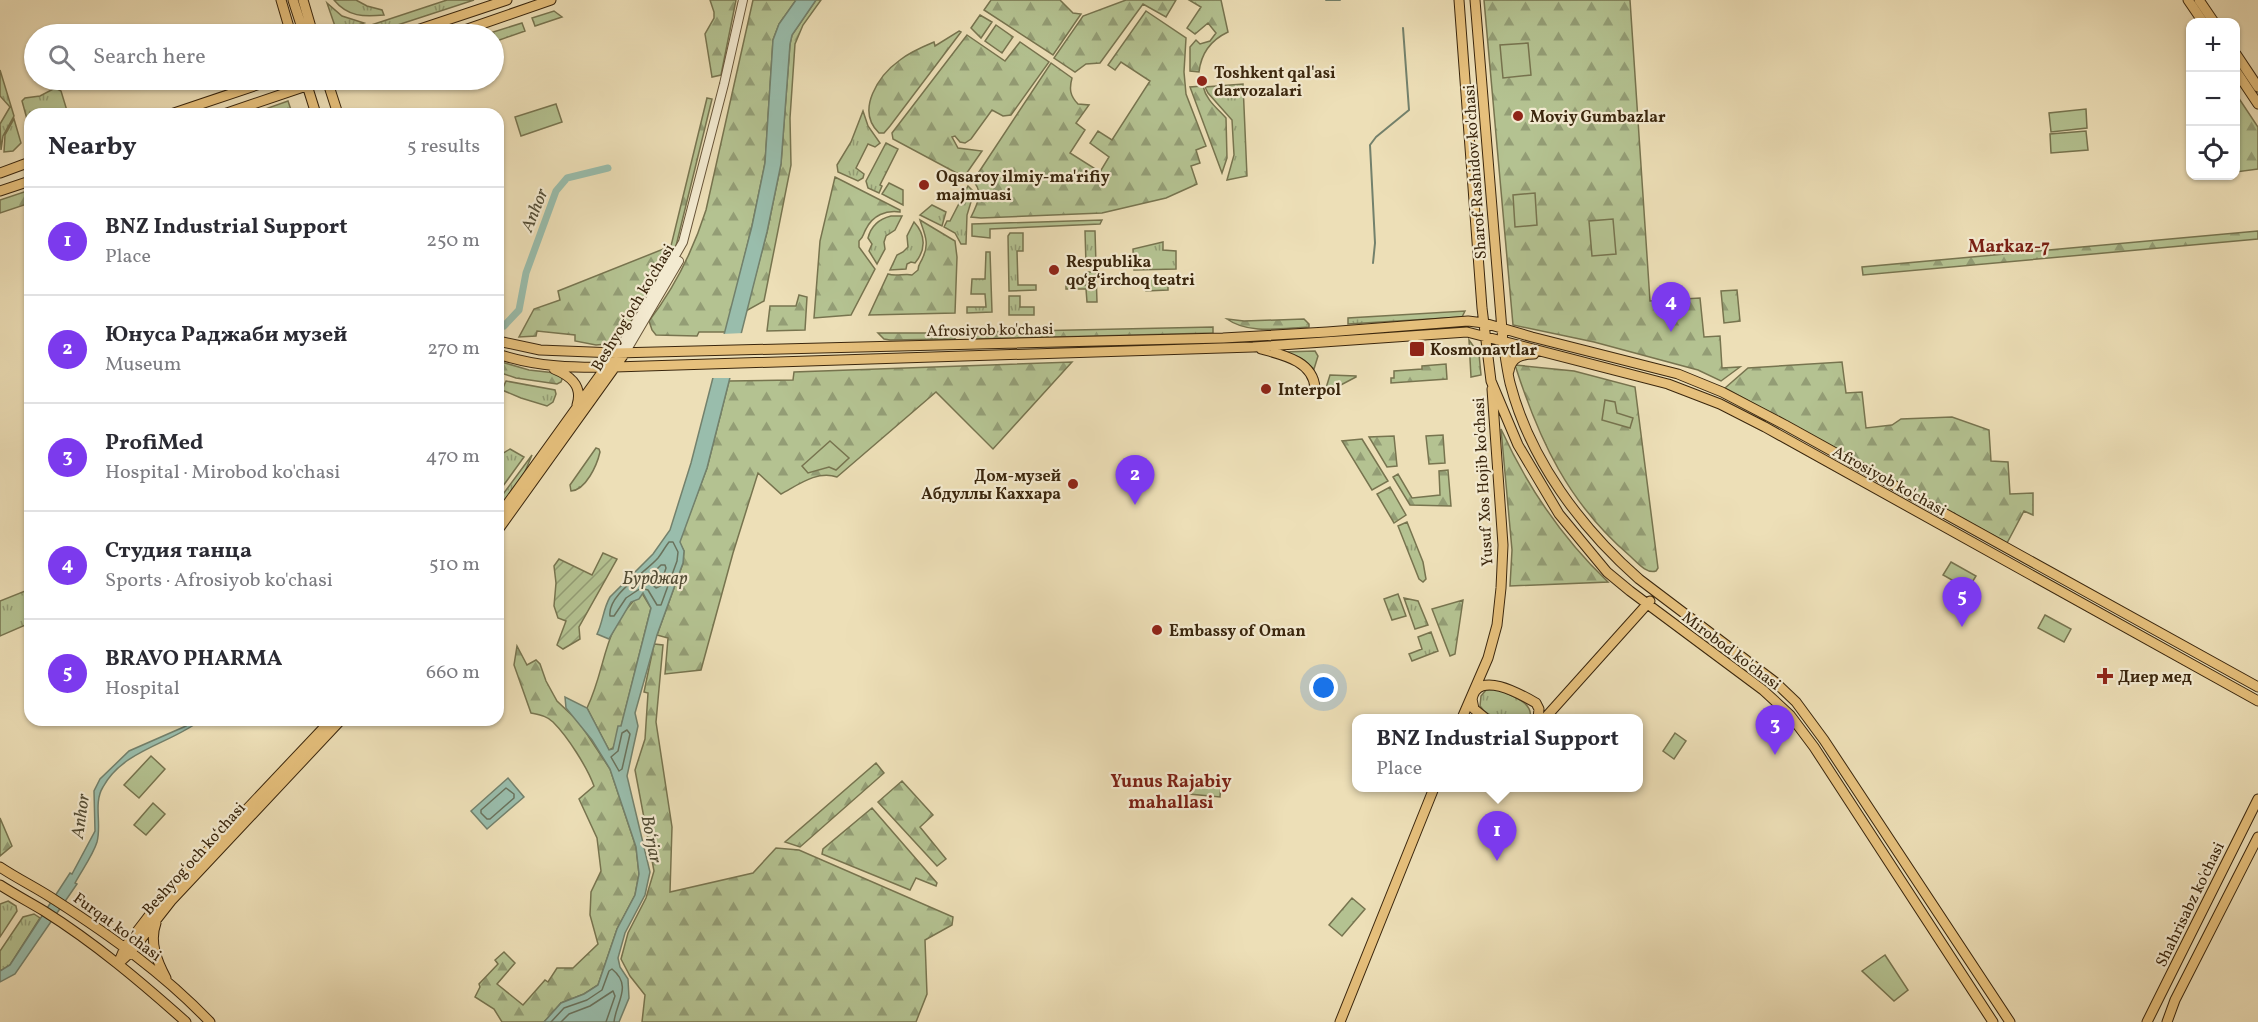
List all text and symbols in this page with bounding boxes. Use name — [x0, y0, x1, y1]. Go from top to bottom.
map controls — [2186, 18, 2240, 180]
button: + — [2186, 18, 2240, 72]
search box — [24, 24, 504, 90]
icon: search — [45, 41, 78, 74]
text: Search here — [93, 42, 206, 73]
place label: Toshkent qal'asi darvozalari — [1214, 63, 1336, 103]
button: − — [2186, 72, 2240, 126]
marker: Toshkent qal'asi darvozalari — [1195, 74, 1209, 88]
street label: Sharof Rashidov ko'chasi — [1459, 84, 1493, 260]
place label: Moviy Gumbazlar — [1530, 107, 1666, 129]
marker: Moviy Gumbazlar — [1511, 109, 1525, 123]
button: locate — [2186, 126, 2240, 180]
text: Nearby — [48, 129, 137, 165]
text: 5 results — [407, 133, 480, 161]
place label: Oqsaroy ilmiy-ma'rifiy majmuasi — [936, 167, 1110, 207]
marker: Oqsaroy ilmiy-ma'rifiy majmuasi — [917, 178, 931, 192]
water label: Anhor — [515, 185, 556, 237]
text: BNZ Industrial Support — [105, 212, 348, 243]
text: 1 — [63, 227, 72, 255]
text: 250 m — [426, 227, 480, 255]
district label: Markaz-7 — [1968, 235, 2050, 260]
street label: Beshyogʻoch koʻchasi — [587, 240, 681, 376]
text: Place — [105, 243, 151, 271]
place label: Respublika qo‘g‘irchoq teatri — [1066, 252, 1195, 292]
marker: Respublika qo‘g‘irchoq teatri — [1047, 263, 1061, 277]
pin: 4 — [1652, 282, 1690, 332]
street label: Afrosiyob ko'chasi — [926, 319, 1054, 343]
text: Юнуса Раджаби музей — [105, 320, 347, 351]
text: 2 — [62, 335, 73, 363]
text: 270 m — [427, 335, 480, 363]
marker: Kosmonavtlar — [1408, 340, 1426, 358]
place label: Kosmonavtlar — [1430, 340, 1538, 362]
text: Museum — [105, 351, 182, 379]
place label: Interpol — [1278, 380, 1341, 402]
marker: Interpol — [1259, 382, 1273, 396]
street label: Yusuf Xos Hojib ko'chasi — [1469, 397, 1499, 567]
text: ProfiMed — [105, 428, 203, 459]
street label: Afrosiyob ko'chasi — [1828, 441, 1950, 522]
text: 3 — [62, 443, 73, 471]
text: 470 m — [425, 443, 480, 471]
pin: 2 — [1116, 456, 1154, 505]
text: Hospital · Mirobod ko'chasi — [105, 459, 340, 487]
place label: Дом-музей Абдуллы Каххара — [921, 466, 1061, 506]
marker: Дом-музей Абдуллы Каххара — [1066, 477, 1080, 491]
text: Студия танца — [105, 536, 252, 567]
text: 4 — [61, 551, 74, 579]
text: 510 m — [429, 551, 480, 579]
text: Sports · Afrosiyob ko'chasi — [105, 567, 333, 595]
water label: Бурджар — [623, 567, 688, 592]
pin: 5 — [1942, 578, 1982, 627]
street label: Mirobod ko'chasi — [1677, 607, 1785, 696]
place label: Embassy of Oman — [1169, 621, 1306, 643]
marker: Embassy of Oman — [1150, 623, 1164, 637]
text: BRAVO PHARMA — [105, 644, 282, 675]
text: 5 — [63, 659, 72, 687]
text: 660 m — [426, 659, 480, 687]
marker: Диер мед — [2096, 667, 2114, 685]
place label: Диер мед — [2118, 667, 2192, 689]
your location — [1309, 673, 1338, 702]
text: Hospital — [105, 675, 180, 703]
pin: 3 — [1756, 706, 1794, 755]
popup — [1352, 714, 1643, 792]
text: BNZ Industrial Support — [1376, 724, 1619, 755]
text: Place — [1376, 755, 1422, 783]
district label: Yunus Rajabiy mahallasi — [1111, 770, 1231, 816]
water label: Anhor — [66, 792, 97, 841]
street label: Beshyogʻoch koʻchasi — [138, 798, 251, 921]
pin: 1 — [1478, 812, 1516, 861]
water label: Bo‘rjar — [634, 813, 667, 866]
street label: Shahrisabz ko'chasi — [2151, 838, 2231, 971]
street label: Furqat ko'chasi — [68, 888, 166, 967]

